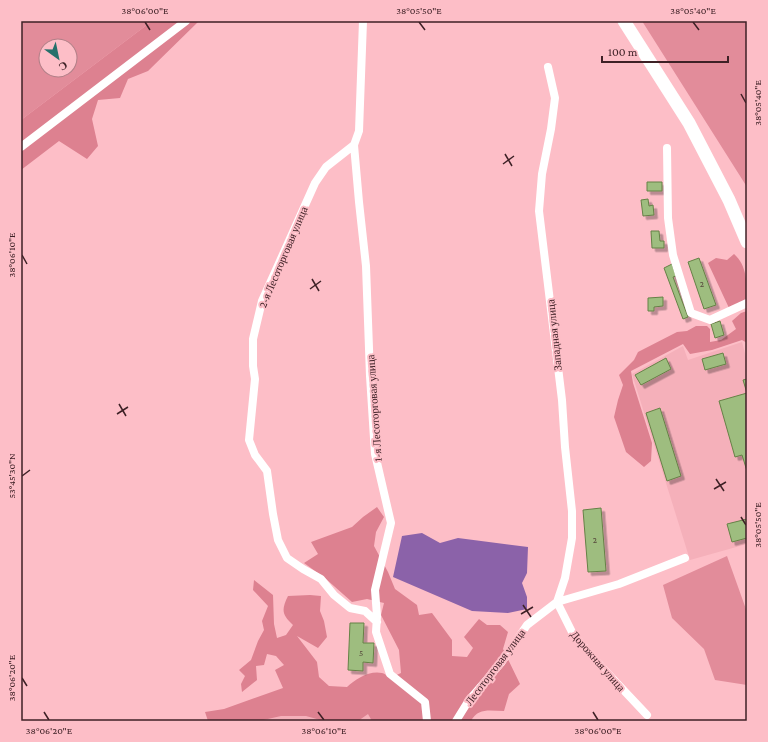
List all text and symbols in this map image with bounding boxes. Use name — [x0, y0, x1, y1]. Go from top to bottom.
text: 38°06'00"E — [122, 5, 169, 16]
text: 38°05'50"E — [396, 5, 442, 16]
text: 38°05'40"E — [670, 5, 716, 16]
north arrow — [38, 38, 78, 78]
scale bar — [602, 38, 728, 64]
text: 100 m — [608, 45, 638, 59]
text: С — [57, 59, 70, 74]
text: 38°05'40"E — [752, 80, 763, 126]
street label: 2-я Лесоторговая улица — [256, 204, 310, 309]
text: 38°06'10"E — [6, 232, 17, 277]
house number: 2 — [700, 279, 704, 289]
street label: Западная улица — [544, 299, 564, 371]
street label: 1-я Лесоторговая улица — [364, 354, 384, 462]
text: 53°45'30"N — [6, 453, 17, 499]
text: 38°05'50"E — [752, 502, 763, 548]
house number: 2 — [593, 535, 597, 545]
street label: Лесоторговая улица — [462, 626, 528, 708]
street label: Дорожная улица — [568, 628, 628, 694]
house number: 5 — [359, 648, 363, 658]
text: 38°06'20"E — [6, 654, 17, 701]
text: 38°06'20"E — [26, 725, 73, 736]
text: 38°06'10"E — [302, 725, 347, 736]
text: 38°06'00"E — [575, 725, 622, 736]

